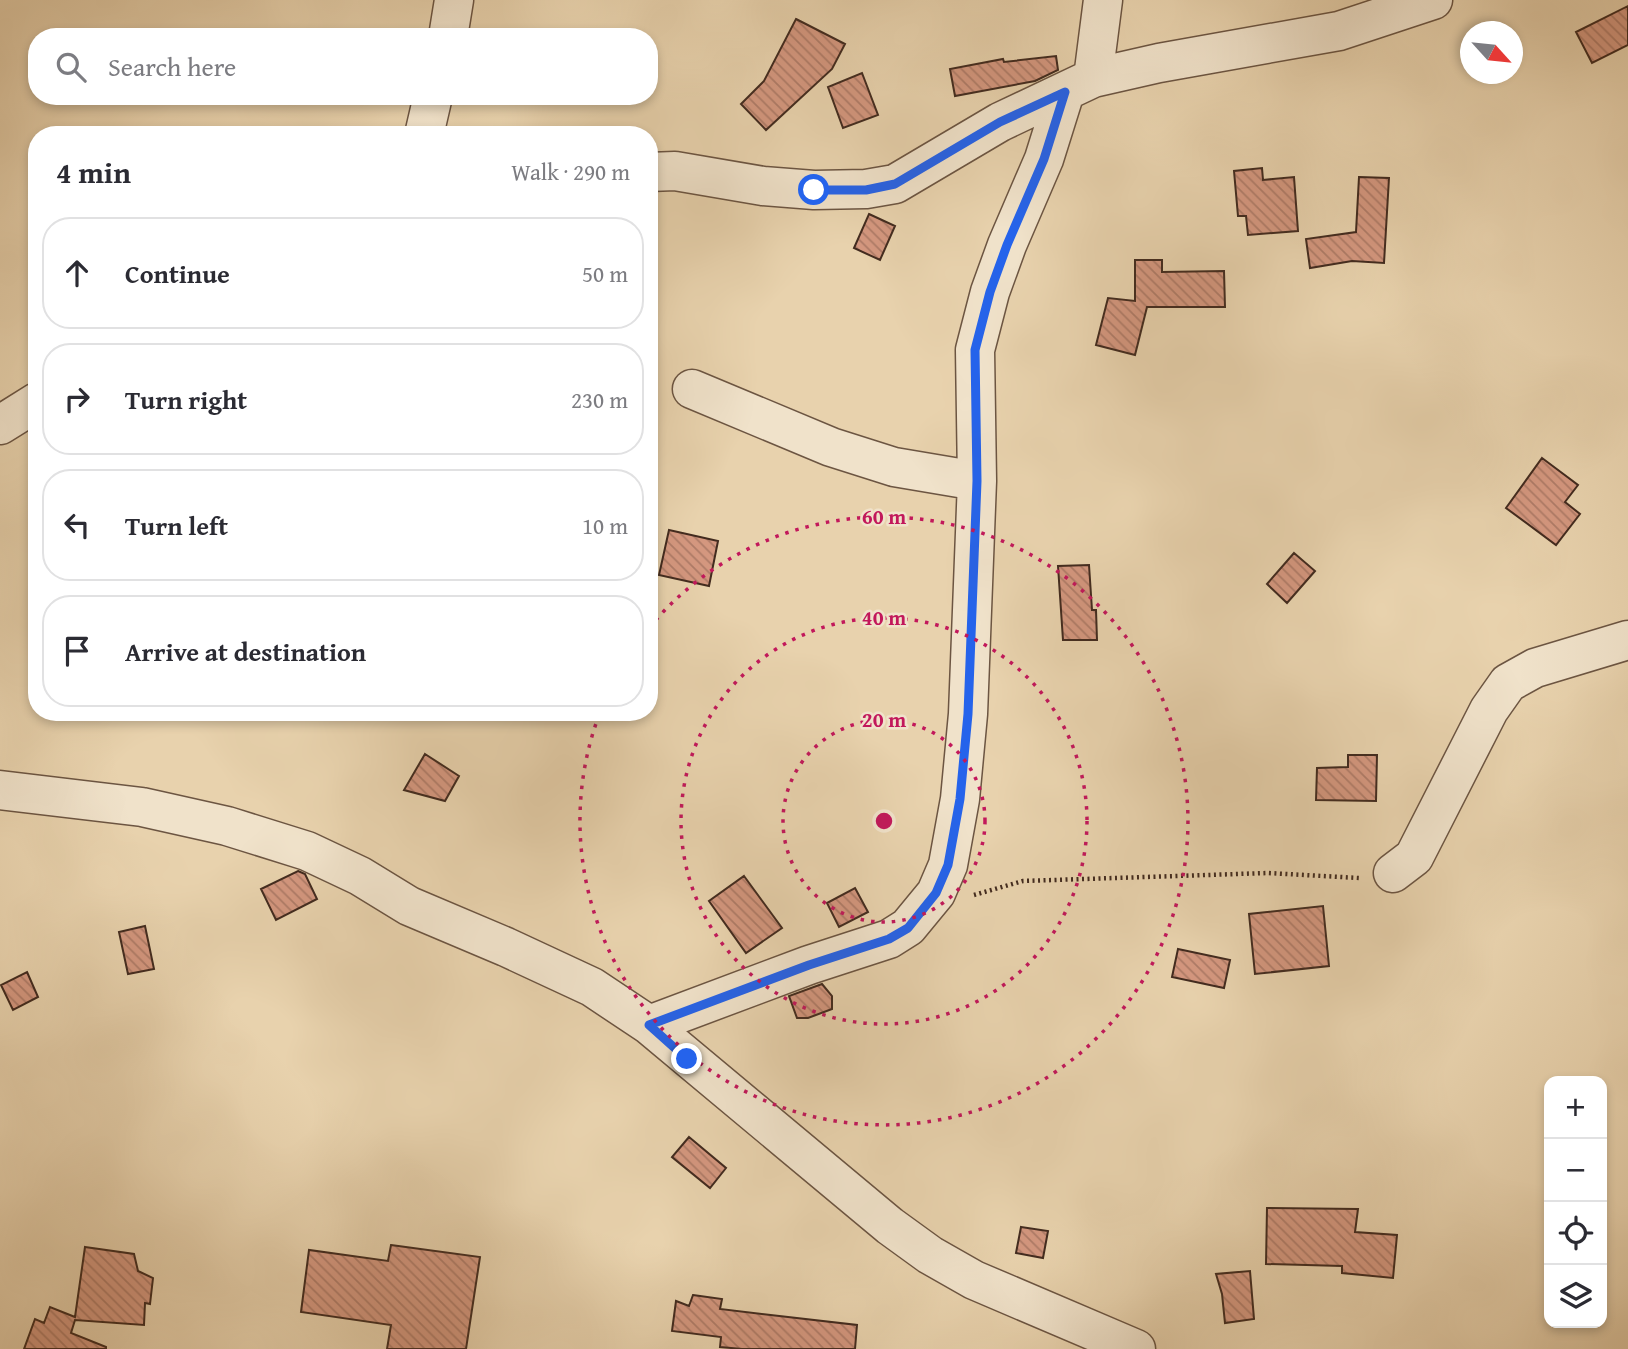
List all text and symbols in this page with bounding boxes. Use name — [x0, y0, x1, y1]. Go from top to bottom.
north arrow — [1460, 21, 1523, 84]
search box — [28, 28, 658, 105]
text: Search here — [108, 47, 236, 86]
icon: search — [52, 48, 90, 86]
text: 4 min — [56, 150, 131, 194]
text: Walk · 290 m — [511, 155, 630, 188]
route start — [798, 174, 829, 205]
icon: ahead — [58, 254, 96, 292]
text: Continue — [125, 254, 230, 293]
text: 50 m — [582, 257, 628, 290]
icon: right — [58, 380, 96, 418]
text: Turn right — [125, 380, 247, 419]
text: 230 m — [571, 383, 628, 416]
text: 60 m — [862, 501, 906, 532]
icon: left — [58, 506, 96, 544]
text: Turn left — [125, 506, 228, 545]
text: 10 m — [582, 509, 628, 542]
text: 40 m — [862, 602, 906, 633]
icon: arrive — [58, 632, 96, 670]
text: Arrive at destination — [125, 632, 366, 671]
text: 20 m — [862, 704, 906, 735]
centre of rings — [872, 809, 896, 833]
route end — [671, 1043, 702, 1074]
map controls — [1544, 1076, 1607, 1328]
button: + — [1544, 1076, 1607, 1139]
button: − — [1544, 1139, 1607, 1202]
button: locate — [1544, 1202, 1607, 1265]
button: layers — [1544, 1265, 1607, 1328]

